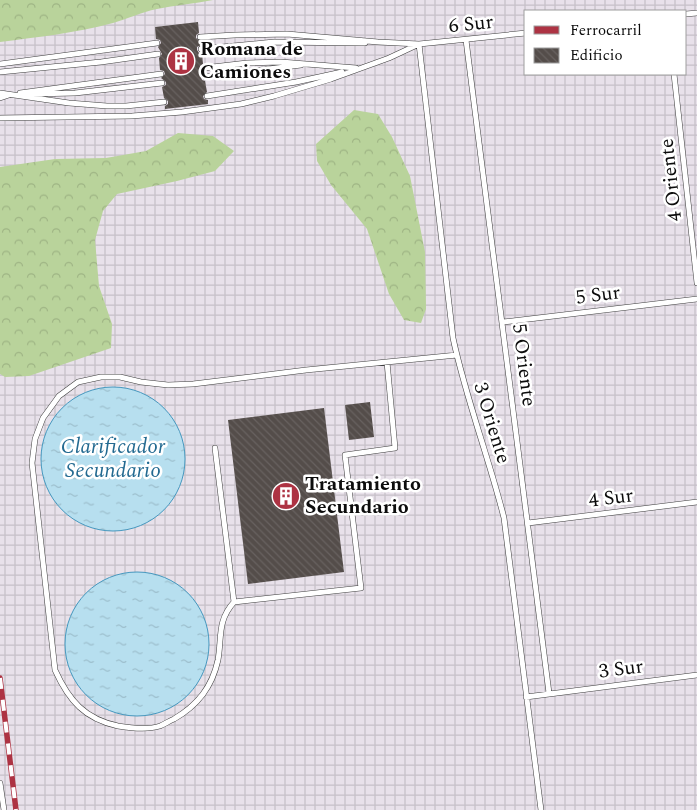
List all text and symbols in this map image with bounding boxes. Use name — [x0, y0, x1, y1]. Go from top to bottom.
street label: 6 Sur — [447, 7, 495, 41]
legend — [524, 10, 687, 75]
text: Ferrocarril — [570, 19, 642, 42]
place label: Romana de Camiones — [200, 34, 303, 87]
text: Edificio — [570, 44, 623, 67]
building icon: Romana de Camiones — [166, 46, 196, 76]
street label: 4 Oriente — [652, 137, 690, 223]
street label: 5 Sur — [574, 277, 622, 313]
street label: 5 Oriente — [504, 322, 544, 408]
street label: 3 Oriente — [465, 379, 519, 467]
water label: Clarificador Secundario — [61, 431, 166, 487]
place label: Tratamiento Secundario — [305, 469, 421, 522]
street label: 4 Sur — [587, 480, 635, 516]
building icon: Tratamiento Secundario — [271, 481, 301, 511]
street label: 3 Sur — [597, 651, 645, 687]

